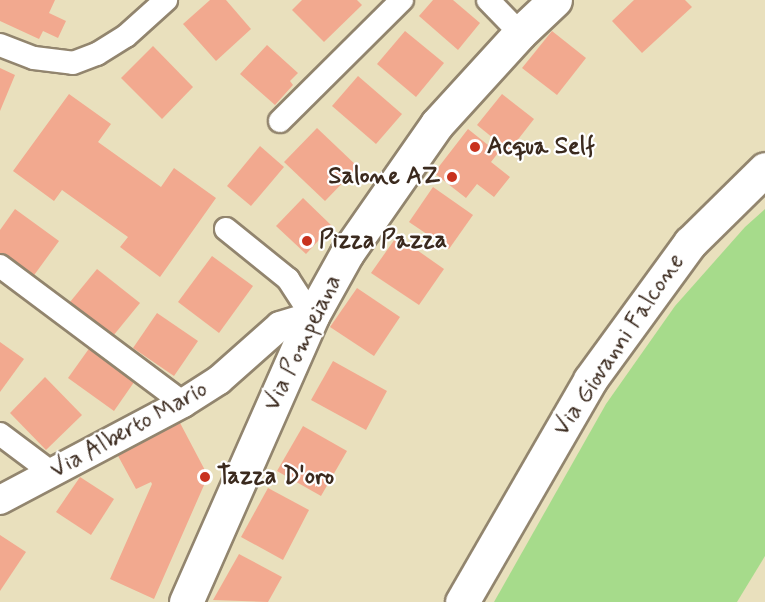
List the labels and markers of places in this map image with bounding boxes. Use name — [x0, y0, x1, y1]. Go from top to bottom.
place label: Acqua Self — [487, 133, 595, 161]
marker: Acqua Self — [468, 140, 482, 154]
place label: Salone AZ — [328, 163, 440, 191]
marker: Salone AZ — [445, 170, 459, 184]
place label: Pizza Pazza — [319, 227, 444, 255]
marker: Pizza Pazza — [300, 234, 314, 248]
place label: Tazza D'oro — [217, 463, 334, 491]
marker: Tazza D'oro — [198, 470, 212, 484]

